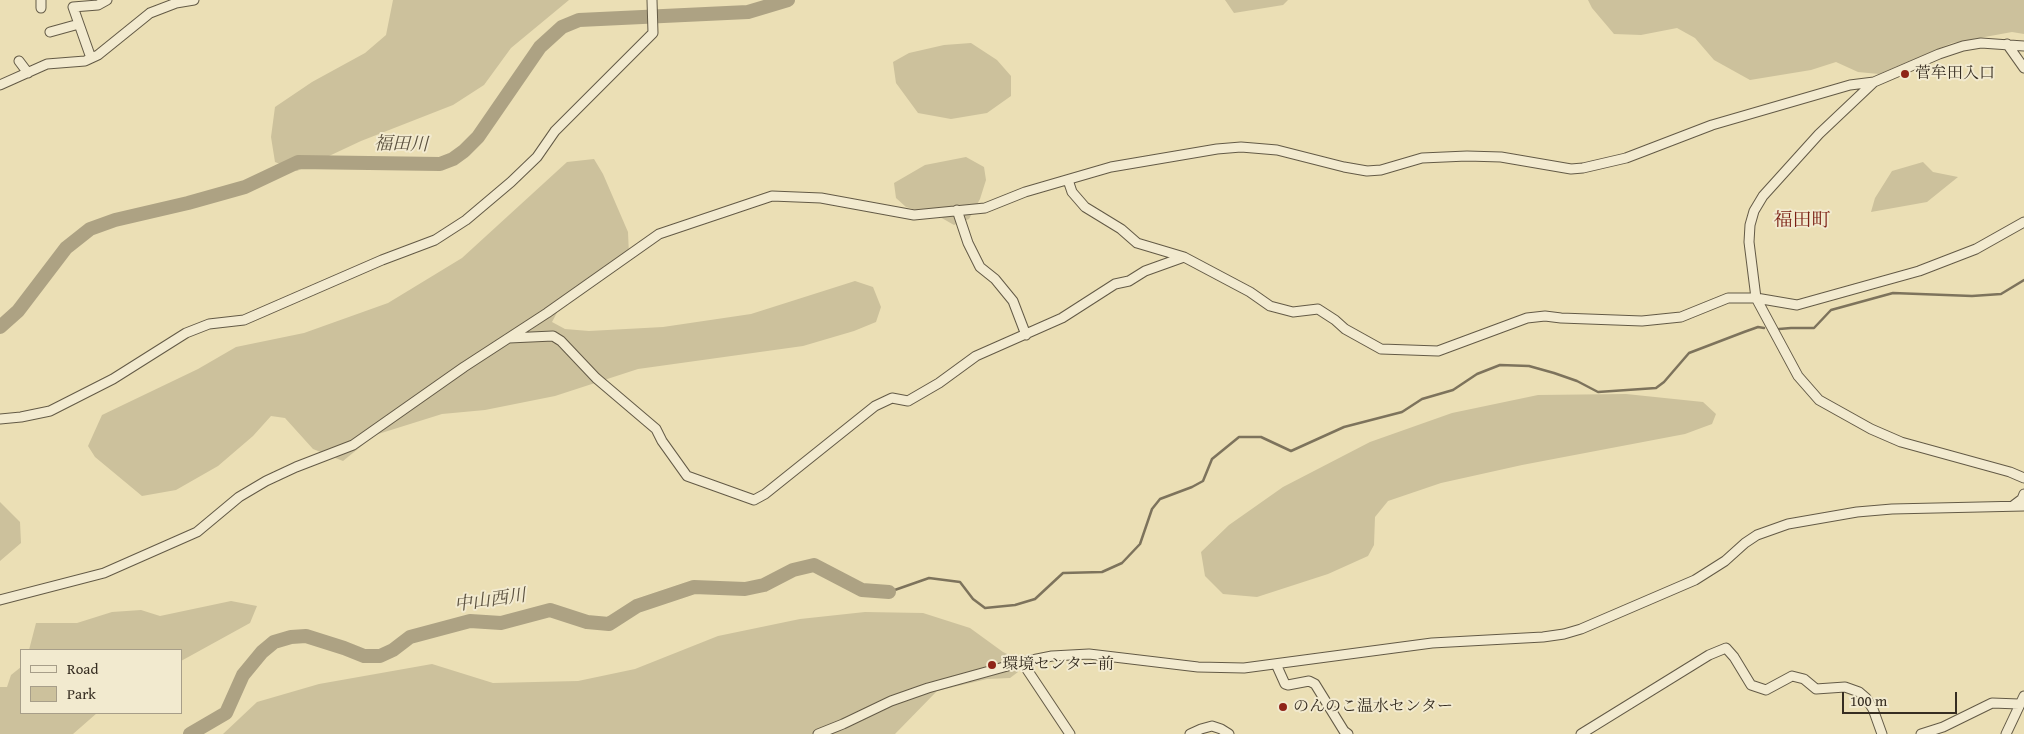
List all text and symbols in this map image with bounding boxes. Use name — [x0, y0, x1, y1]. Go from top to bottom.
place label: 菅牟田入口 — [1915, 64, 1995, 84]
marker: 菅牟田入口 — [1899, 68, 1911, 80]
water label: 福田川 — [374, 134, 428, 156]
district label: 福田町 — [1774, 210, 1830, 232]
water label: 中山西川 — [453, 585, 527, 617]
legend — [20, 649, 182, 714]
place label: 環境センター前 — [1002, 655, 1114, 675]
text: Road — [67, 658, 98, 679]
marker: 環境センター前 — [986, 659, 998, 671]
scale bar — [1844, 682, 1959, 714]
text: Park — [67, 683, 96, 704]
text: 100 m — [1850, 690, 1887, 711]
place label: のんのこ温水センター — [1293, 697, 1453, 717]
marker: のんのこ温水センター — [1277, 701, 1289, 713]

